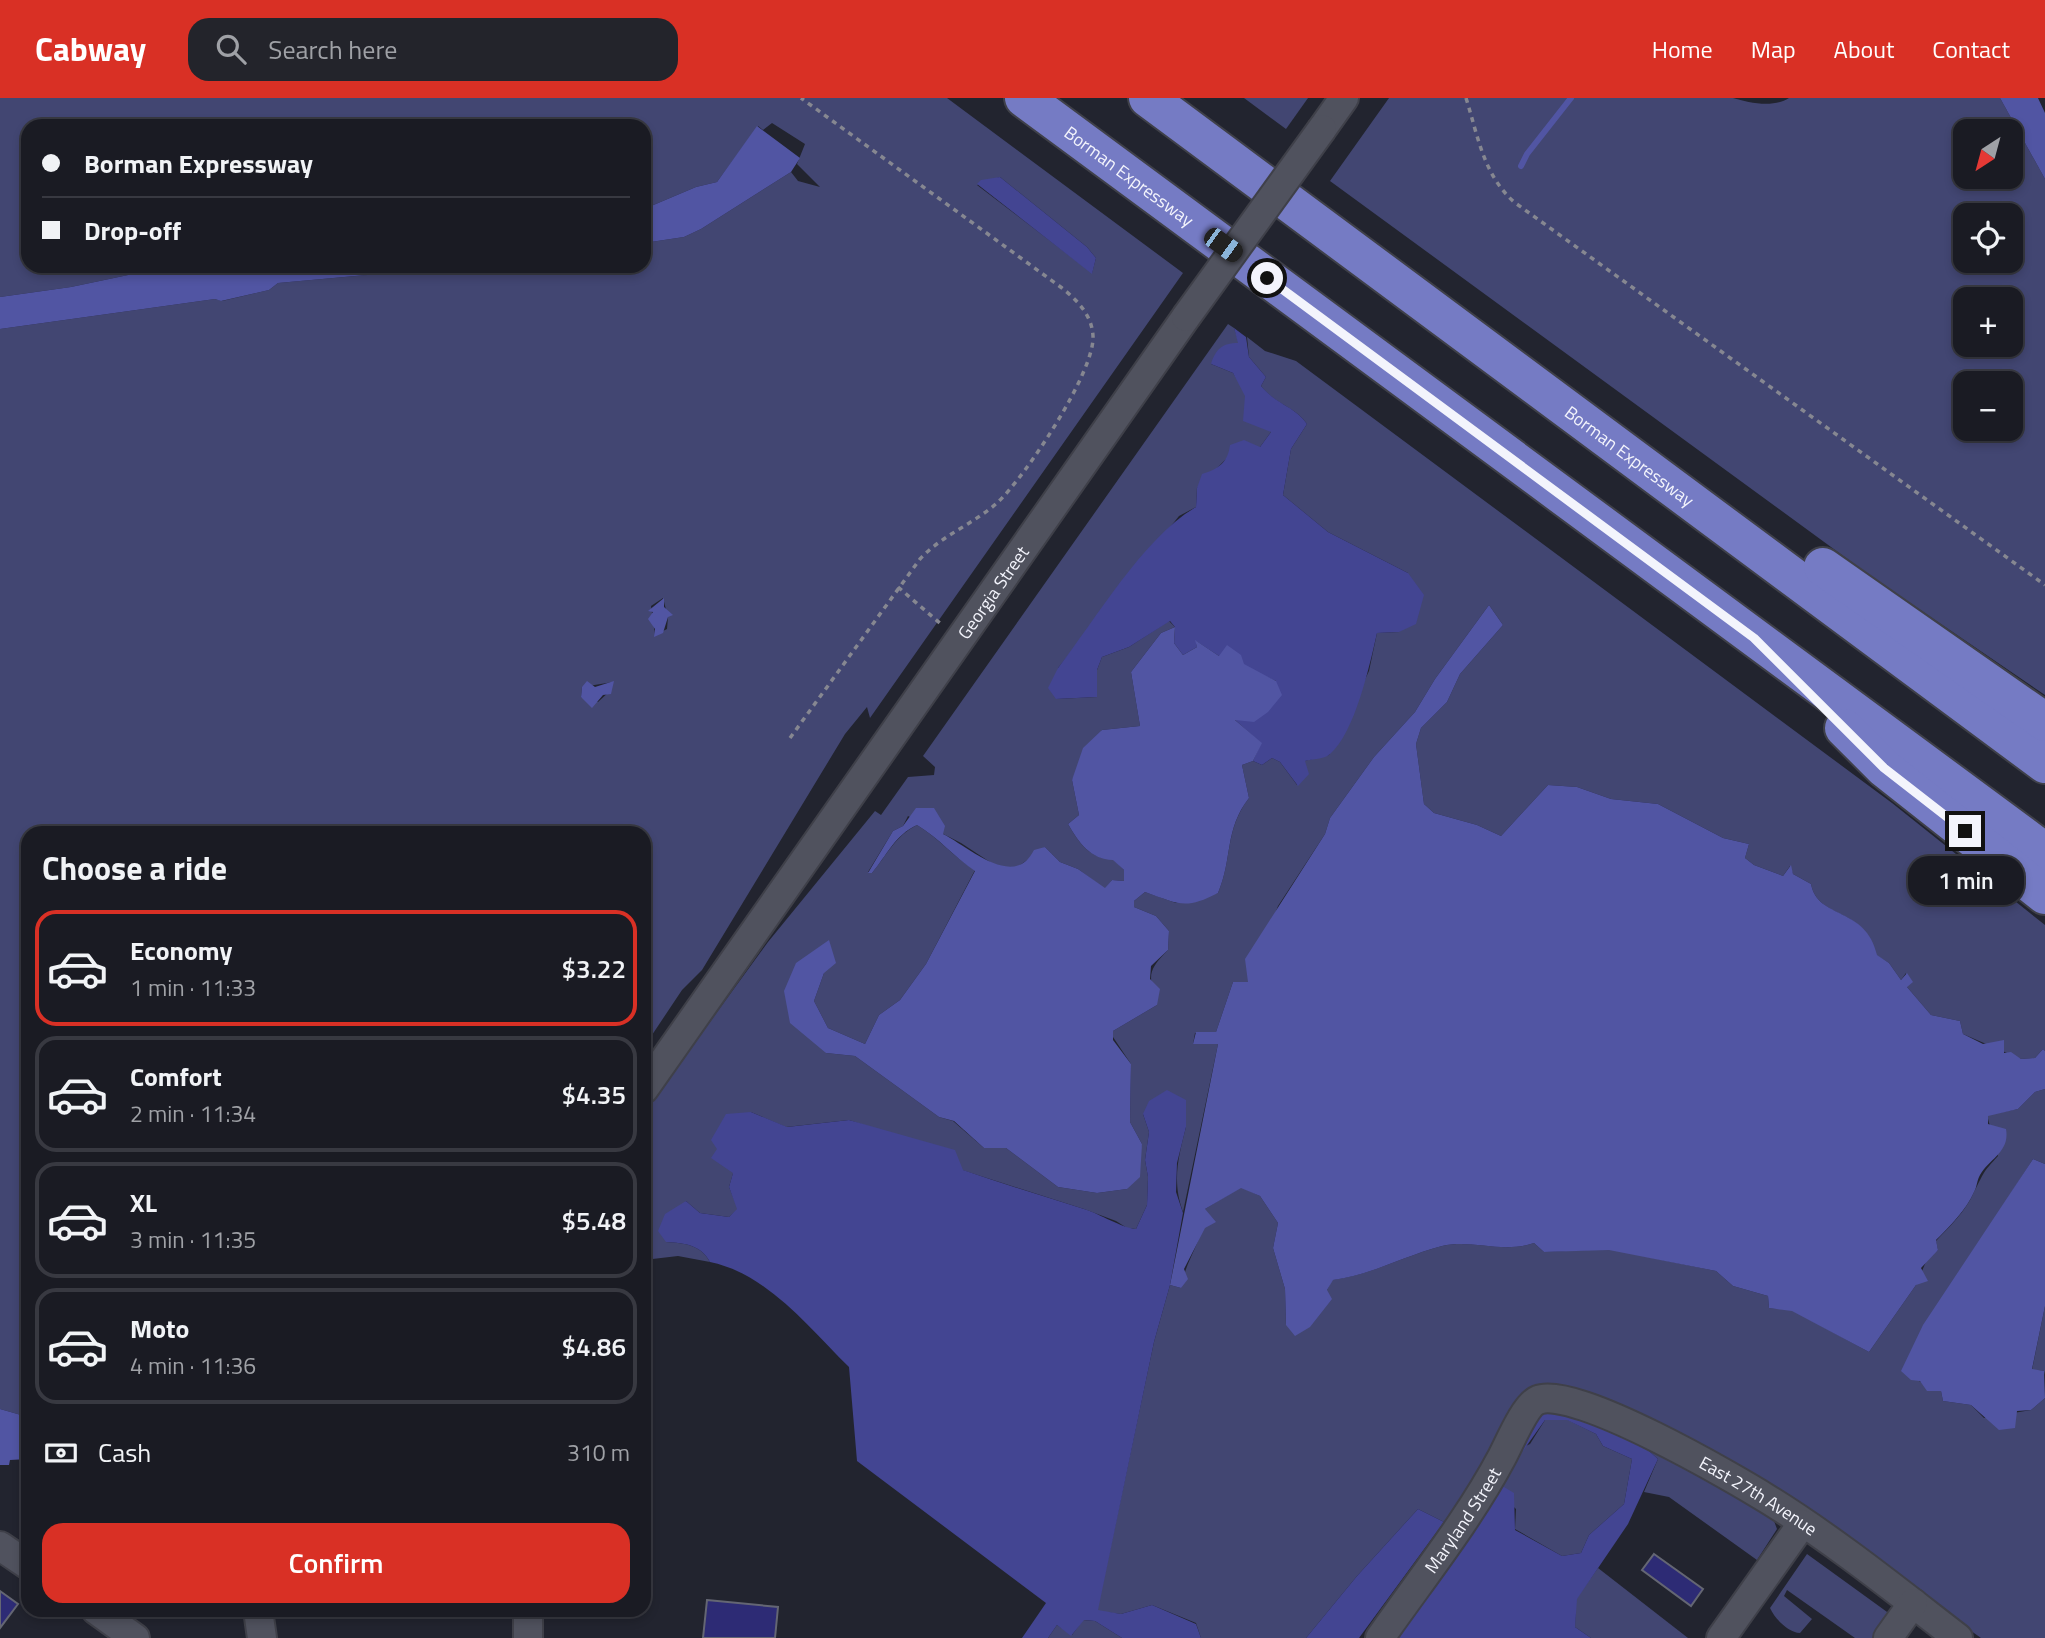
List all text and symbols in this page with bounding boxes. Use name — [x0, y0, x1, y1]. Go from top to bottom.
search box — [188, 18, 678, 81]
text: Cabway — [35, 24, 146, 74]
icon: search — [212, 30, 250, 68]
text: Search here — [268, 30, 397, 69]
text: Home — [1652, 31, 1713, 67]
text: Map — [1751, 31, 1796, 67]
text: About — [1834, 31, 1894, 67]
text: Contact — [1932, 31, 2010, 67]
street label: Borman Expressway — [1059, 119, 1200, 233]
north arrow — [1953, 119, 2023, 189]
map controls — [1953, 119, 2023, 441]
text: Borman Expressway — [84, 144, 313, 183]
button: locate — [1953, 203, 2023, 273]
text: Drop-off — [84, 211, 181, 250]
car — [1200, 224, 1247, 266]
route start — [1251, 262, 1283, 294]
button: + — [1953, 287, 2023, 357]
button: − — [1953, 371, 2023, 441]
street label: Borman Expressway — [1559, 399, 1700, 513]
street label: Georgia Street — [951, 540, 1035, 644]
route end — [1949, 815, 1981, 847]
text: Choose a ride — [42, 844, 227, 892]
callout: 1 min — [1907, 856, 2023, 904]
text: 1 min — [1938, 863, 1994, 898]
text: Economy — [130, 931, 232, 970]
icon: car — [46, 937, 109, 1000]
text: $3.22 — [562, 949, 626, 988]
text: 1 min · 11:33 — [130, 970, 256, 1005]
text: Comfort — [130, 1057, 222, 1096]
icon: car — [46, 1063, 109, 1126]
text: $4.35 — [562, 1075, 626, 1114]
text: 2 min · 11:34 — [130, 1096, 256, 1131]
text: XL — [130, 1183, 157, 1222]
icon: car — [46, 1189, 109, 1252]
text: $5.48 — [562, 1201, 626, 1240]
text: 3 min · 11:35 — [130, 1222, 256, 1257]
text: Moto — [130, 1309, 189, 1348]
icon: car — [46, 1315, 109, 1378]
text: $4.86 — [562, 1327, 626, 1366]
text: 4 min · 11:36 — [130, 1348, 256, 1383]
text: Cash — [98, 1433, 151, 1472]
icon: cash — [42, 1434, 80, 1472]
text: 310 m — [567, 1435, 630, 1470]
street label: East 27th Avenue — [1694, 1449, 1823, 1542]
street label: Maryland Street — [1417, 1462, 1508, 1578]
button: Confirm — [42, 1523, 630, 1603]

